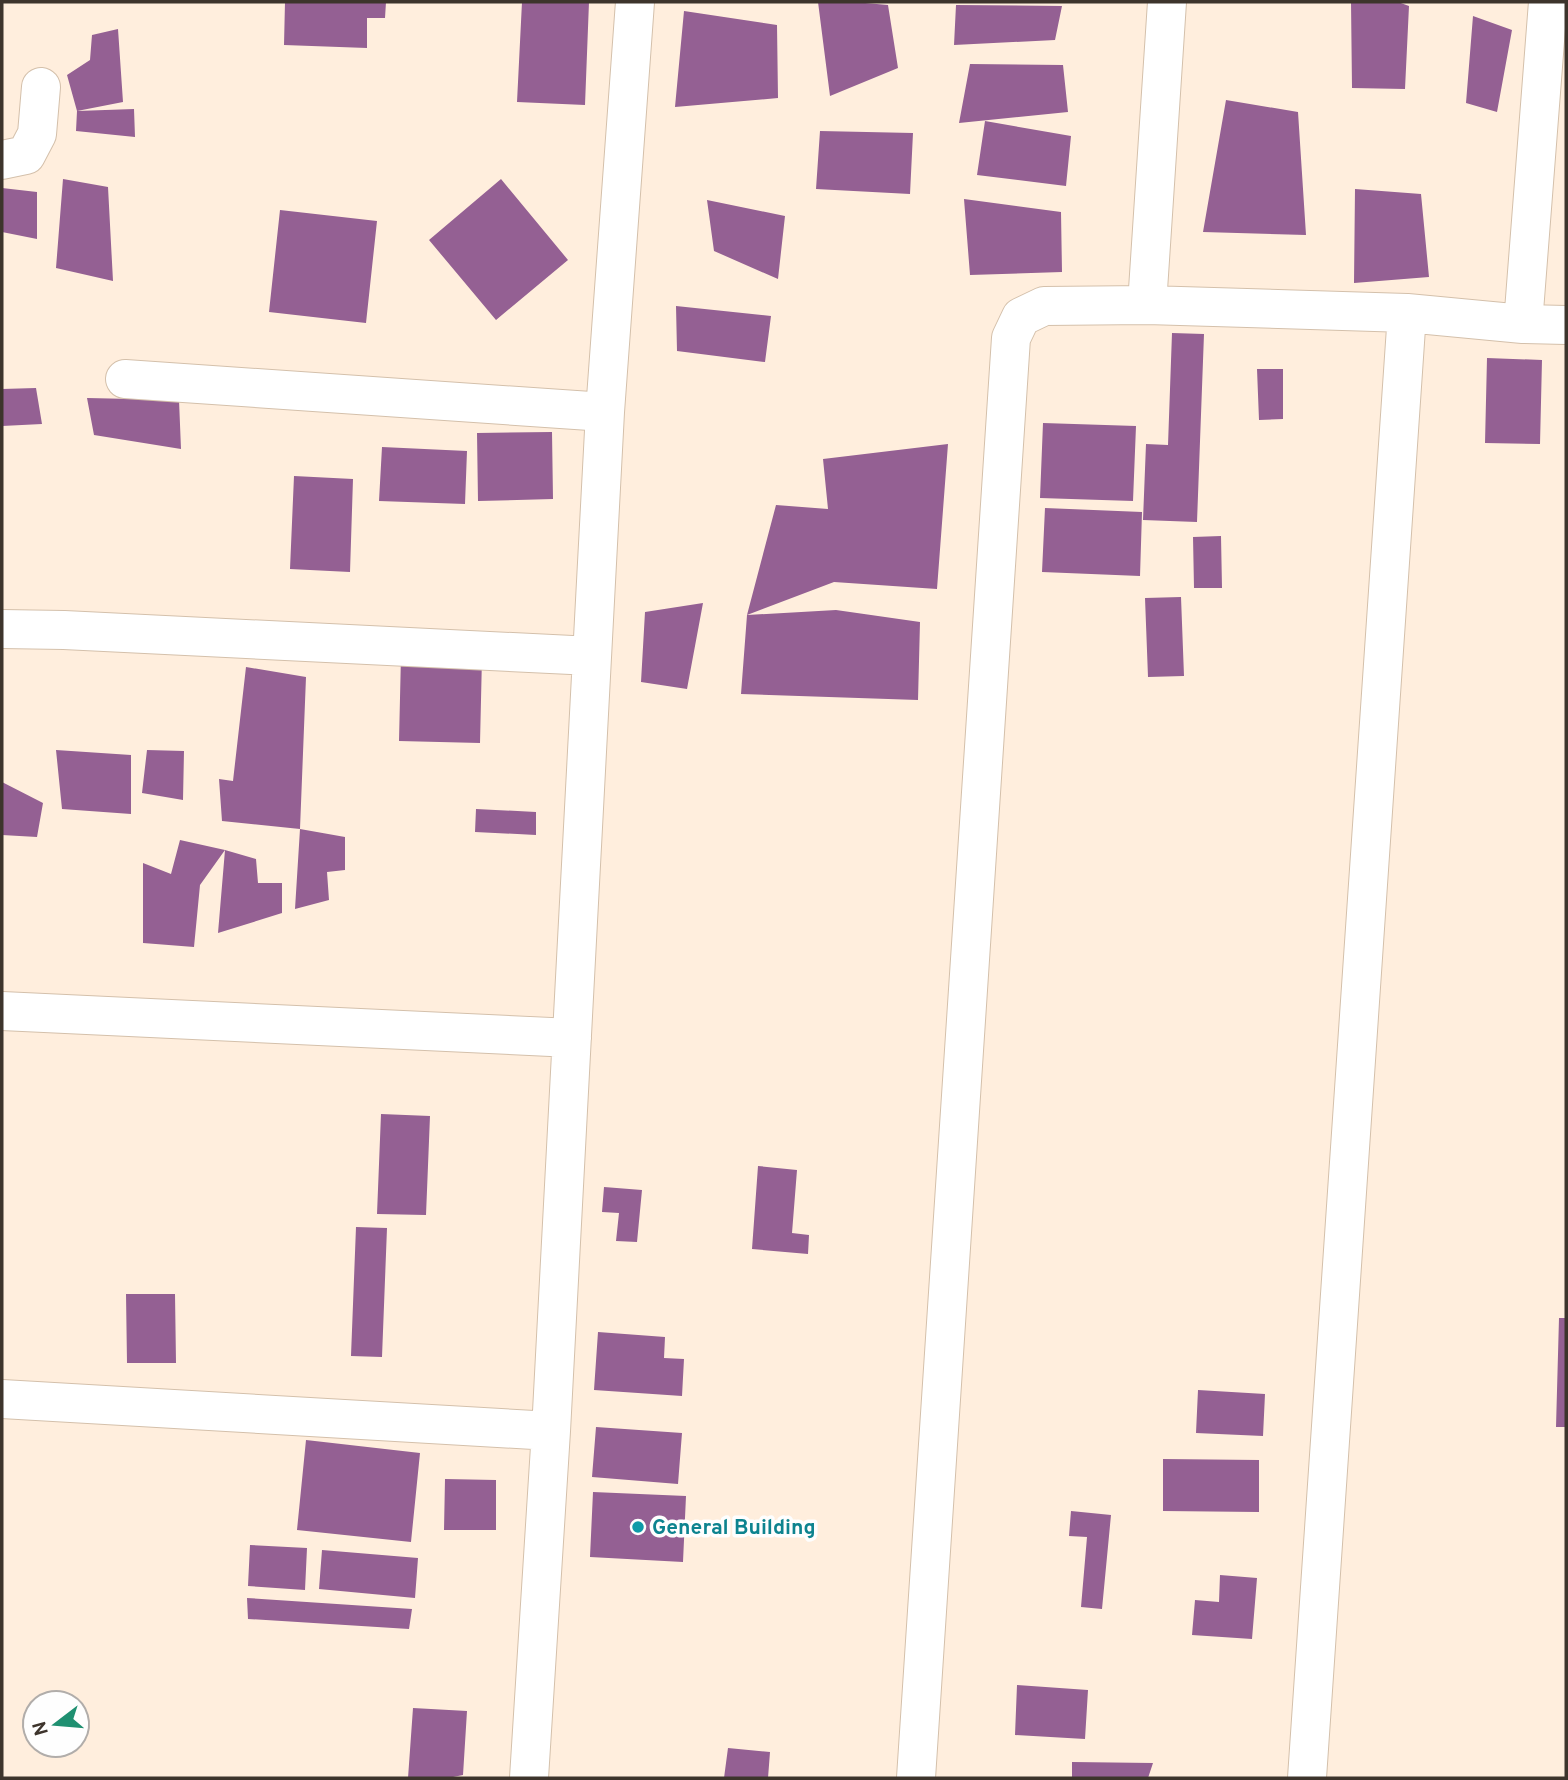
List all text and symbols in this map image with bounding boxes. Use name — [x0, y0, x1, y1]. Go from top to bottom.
place label: General Building — [652, 1515, 816, 1542]
marker: General Building — [630, 1519, 646, 1535]
north arrow — [21, 1689, 91, 1759]
text: N — [28, 1718, 55, 1738]

